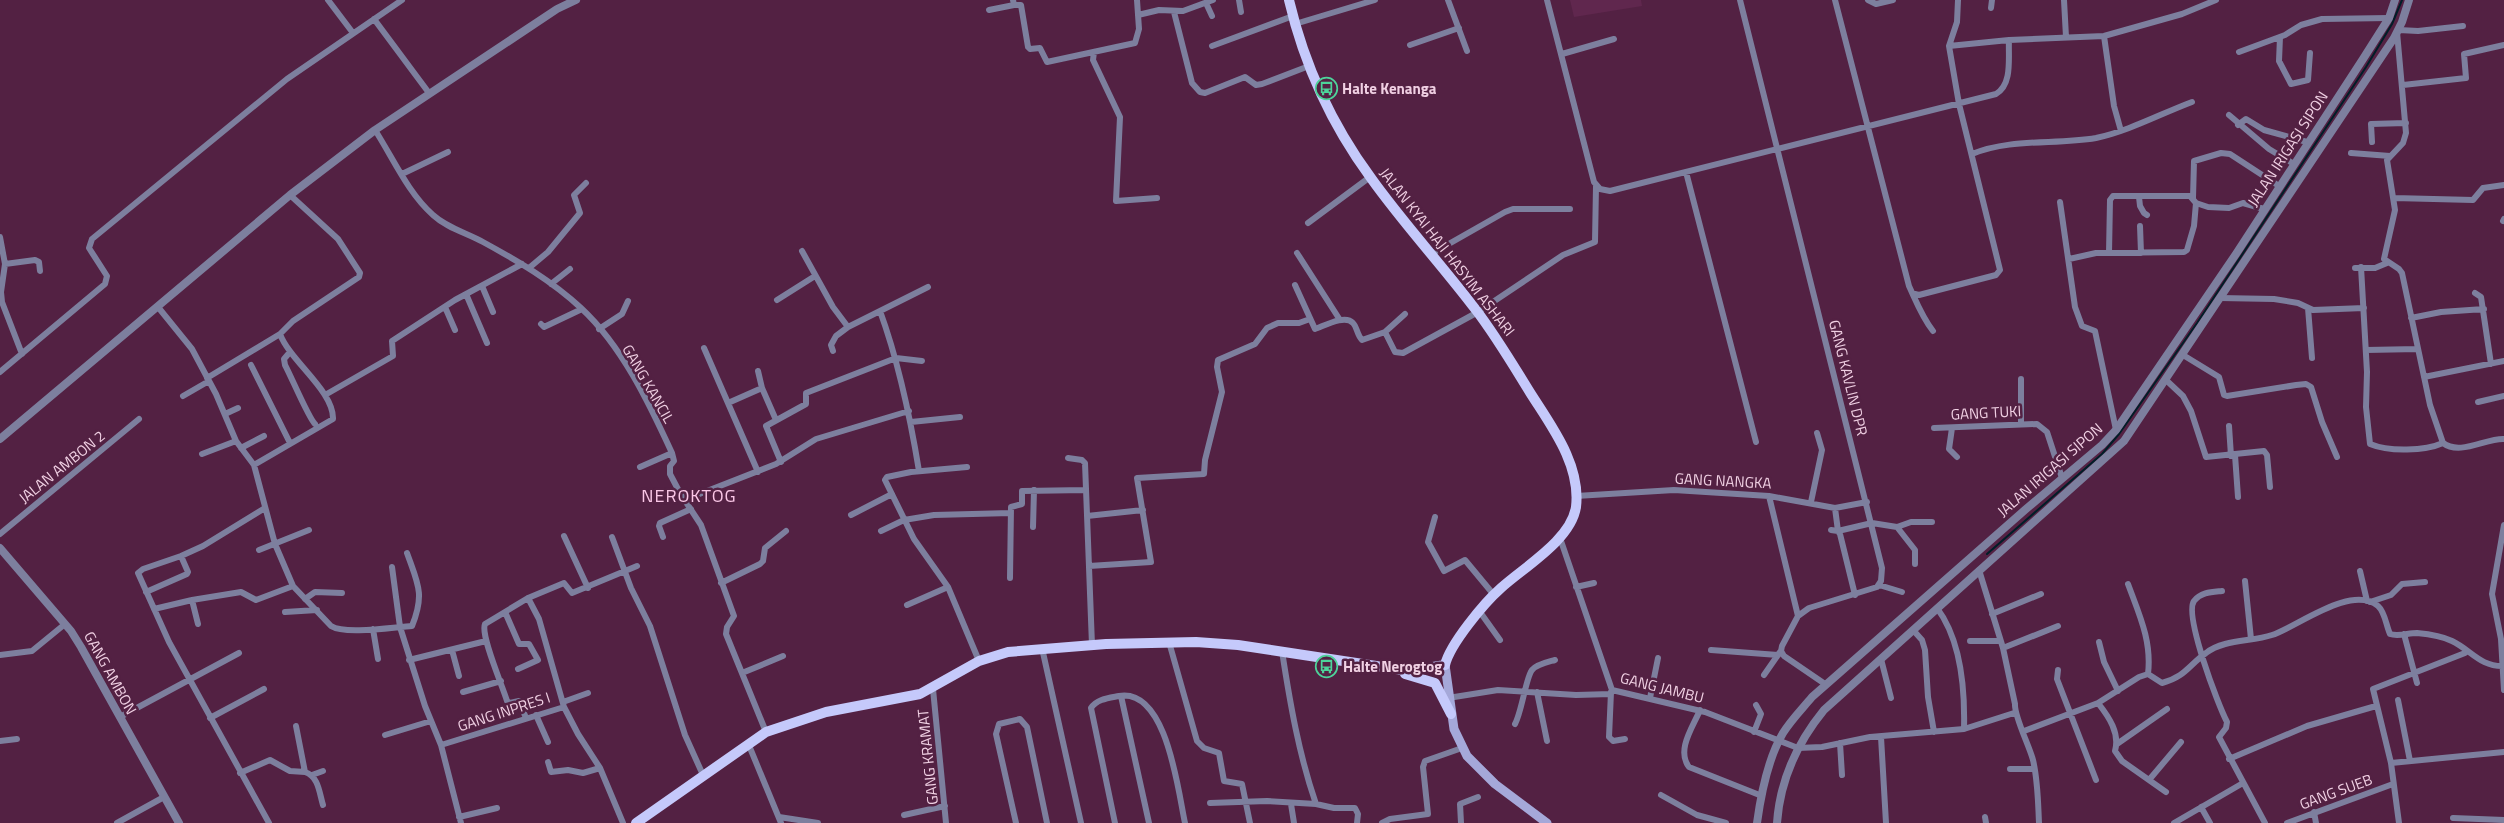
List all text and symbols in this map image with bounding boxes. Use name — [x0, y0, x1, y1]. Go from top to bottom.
bus stop icon: Halte Kenanga — [1314, 77, 1338, 101]
place label: Halte Kenanga — [1342, 77, 1437, 100]
street label: JALAN IRIGASI SIPON — [2242, 87, 2334, 211]
street label: JALAN KYAI HAJI HASYIM ASHARI — [1374, 162, 1521, 341]
street label: GANG KAVLIN DPR — [1823, 317, 1874, 438]
street label: GANG KANCIL — [617, 340, 680, 427]
street label: GANG TUKI — [1950, 399, 2022, 426]
street label: JALAN IRIGASI SIPON — [1992, 417, 2108, 522]
street label: JALAN AMBON 2 — [14, 425, 110, 509]
street label: GANG NANGKA — [1674, 466, 1772, 495]
district label: NEROKTOG — [641, 482, 737, 509]
street label: GANG AMBON — [78, 627, 143, 718]
bus stop icon: Halte Nerogtog — [1315, 655, 1339, 679]
place label: Halte Nerogtog — [1343, 655, 1442, 678]
street label: GANG JAMBU — [1618, 666, 1706, 709]
street label: GANG INPRES I — [455, 686, 553, 737]
street label: GANG KRAMAT — [911, 708, 944, 806]
street label: GANG SUEB — [2296, 768, 2376, 815]

